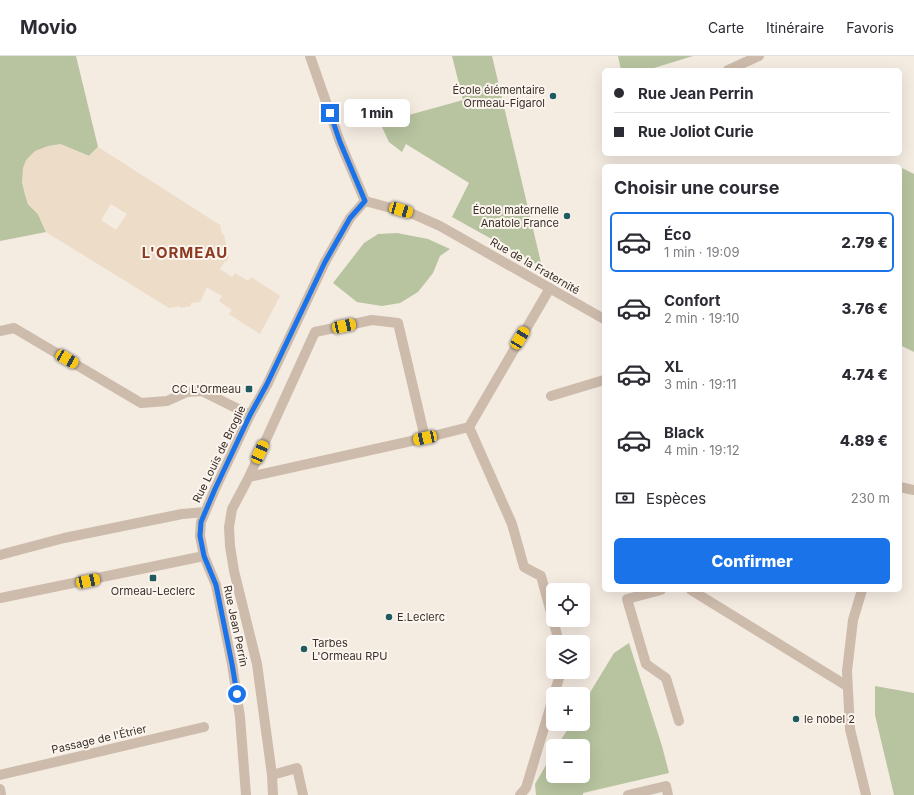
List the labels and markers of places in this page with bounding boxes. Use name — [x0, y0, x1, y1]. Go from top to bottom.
place label: École élémentaire Ormeau-Figarol — [452, 83, 545, 110]
marker: École élémentaire Ormeau-Figarol — [548, 91, 558, 101]
place label: École maternelle Anatole France — [473, 203, 559, 230]
marker: École maternelle Anatole France — [562, 211, 572, 221]
place label: CC L'Ormeau — [172, 382, 241, 396]
marker: CC L'Ormeau — [244, 384, 254, 394]
marker: Ormeau-Leclerc — [148, 573, 158, 583]
place label: Ormeau-Leclerc — [111, 584, 195, 598]
place label: E.Leclerc — [397, 610, 445, 624]
marker: E.Leclerc — [384, 612, 394, 622]
place label: Tarbes L'Ormeau RPU — [312, 636, 387, 663]
marker: Tarbes L'Ormeau RPU — [299, 644, 309, 654]
place label: le nobel 2 — [804, 712, 855, 726]
marker: le nobel 2 — [791, 714, 801, 724]

